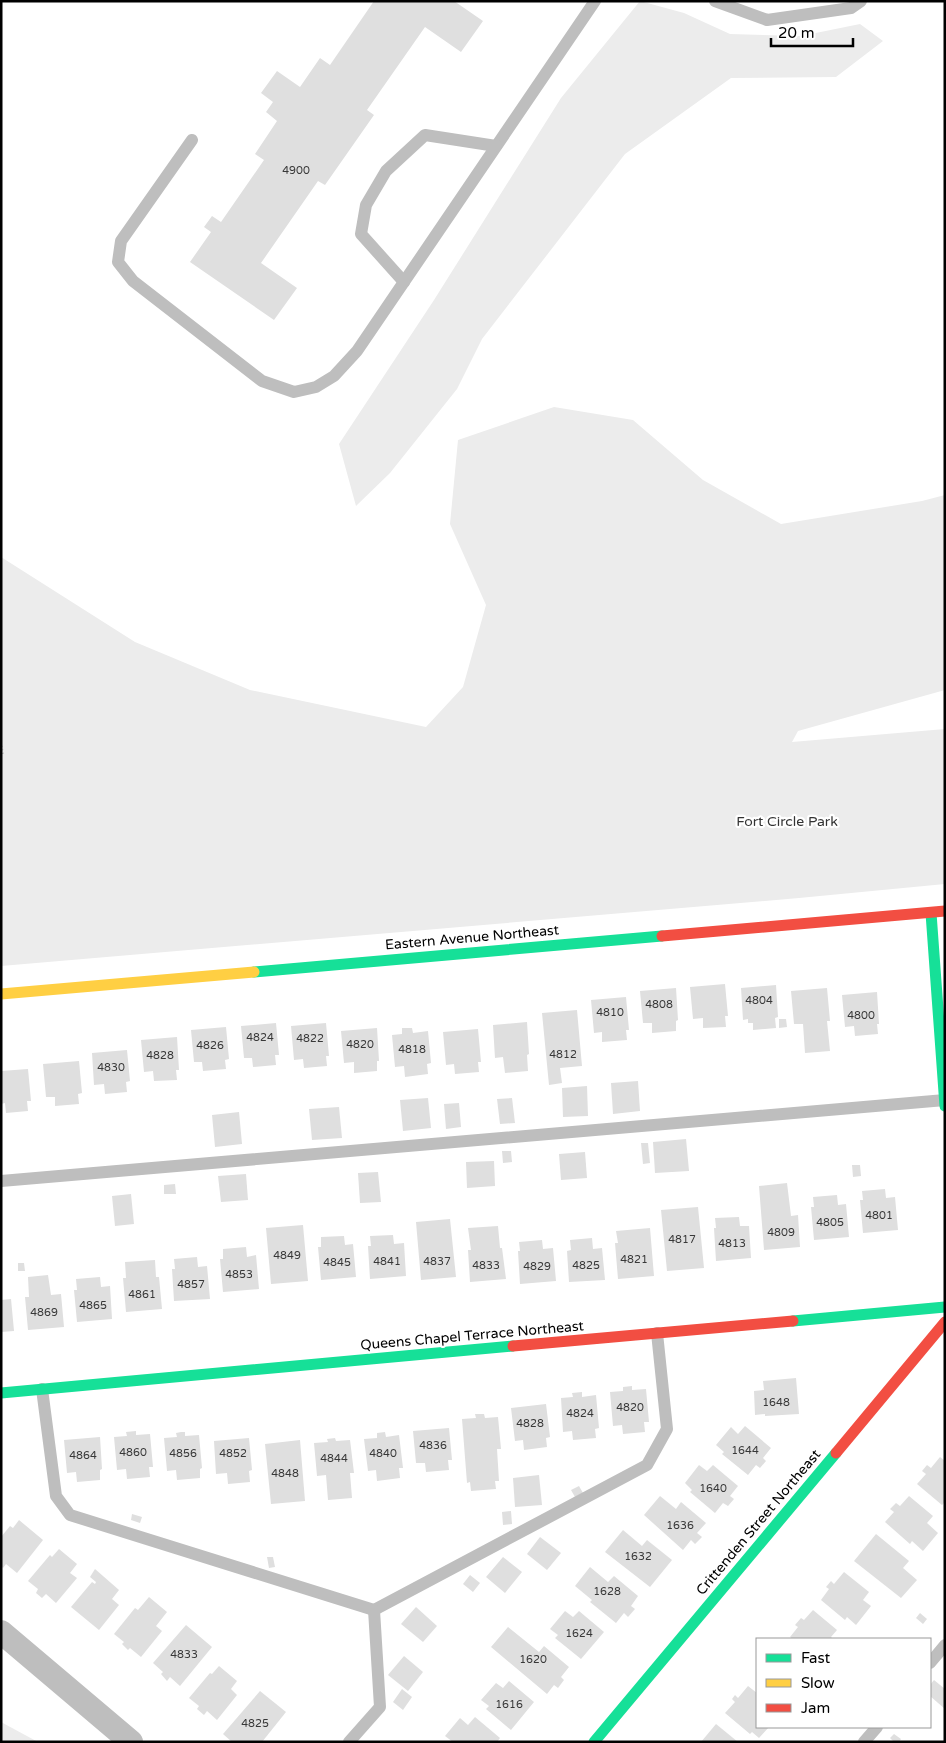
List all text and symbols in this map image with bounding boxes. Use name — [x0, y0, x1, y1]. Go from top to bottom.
scale bar — [771, 15, 854, 47]
text: 20 m — [778, 24, 815, 42]
house number: 4900 — [282, 164, 310, 177]
park label: Fort Circle Park — [736, 813, 838, 830]
street label: Eastern Avenue Northeast — [384, 921, 560, 954]
house number: 4804 — [745, 994, 773, 1007]
house number: 4808 — [645, 998, 673, 1011]
house number: 4810 — [596, 1006, 624, 1019]
house number: 4800 — [847, 1009, 875, 1022]
house number: 4824 — [246, 1031, 274, 1044]
house number: 4822 — [296, 1032, 324, 1045]
house number: 4820 — [346, 1038, 374, 1051]
house number: 4826 — [196, 1039, 224, 1052]
house number: 4818 — [398, 1043, 426, 1056]
house number: 4812 — [549, 1048, 577, 1061]
house number: 4828 — [146, 1049, 174, 1062]
house number: 4830 — [97, 1061, 125, 1074]
house number: 4801 — [865, 1209, 893, 1222]
house number: 4805 — [816, 1216, 844, 1229]
house number: 4809 — [767, 1226, 795, 1239]
house number: 4817 — [668, 1233, 696, 1246]
house number: 4813 — [718, 1237, 746, 1250]
house number: 4849 — [273, 1249, 301, 1262]
house number: 4821 — [620, 1253, 648, 1266]
house number: 4841 — [373, 1255, 401, 1268]
house number: 4837 — [423, 1255, 451, 1268]
house number: 4845 — [323, 1256, 351, 1269]
house number: 4833 — [472, 1259, 500, 1272]
house number: 4825 — [572, 1259, 600, 1272]
house number: 4829 — [523, 1260, 551, 1273]
house number: 4853 — [225, 1268, 253, 1281]
house number: 4857 — [177, 1278, 205, 1291]
house number: 4861 — [128, 1288, 156, 1301]
house number: 4865 — [79, 1299, 107, 1312]
house number: 4869 — [30, 1306, 58, 1319]
street label: Queens Chapel Terrace Northeast — [360, 1317, 585, 1354]
house number: 1648 — [762, 1396, 790, 1409]
house number: 4820 — [616, 1401, 644, 1414]
house number: 4824 — [566, 1407, 594, 1420]
house number: 4828 — [516, 1417, 544, 1430]
house number: 4836 — [419, 1439, 447, 1452]
house number: 1644 — [731, 1444, 759, 1457]
house number: 4860 — [119, 1446, 147, 1459]
street label: Crittenden Street Northeast — [693, 1446, 825, 1599]
house number: 4856 — [169, 1447, 197, 1460]
house number: 4852 — [219, 1447, 247, 1460]
house number: 4840 — [369, 1447, 397, 1460]
house number: 4864 — [69, 1449, 97, 1462]
house number: 4844 — [320, 1452, 348, 1465]
house number: 4848 — [271, 1467, 299, 1480]
house number: 1640 — [699, 1482, 727, 1495]
house number: 1636 — [666, 1519, 694, 1532]
house number: 1632 — [624, 1550, 652, 1563]
house number: 1628 — [593, 1585, 621, 1598]
house number: 1624 — [565, 1627, 593, 1640]
legend — [756, 1638, 931, 1728]
house number: 4833 — [170, 1648, 198, 1661]
text: Fast — [801, 1649, 831, 1667]
house number: 1620 — [519, 1653, 547, 1666]
text: Slow — [801, 1674, 835, 1692]
house number: 1616 — [495, 1698, 523, 1711]
text: Jam — [801, 1699, 830, 1717]
house number: 4825 — [241, 1717, 269, 1730]

